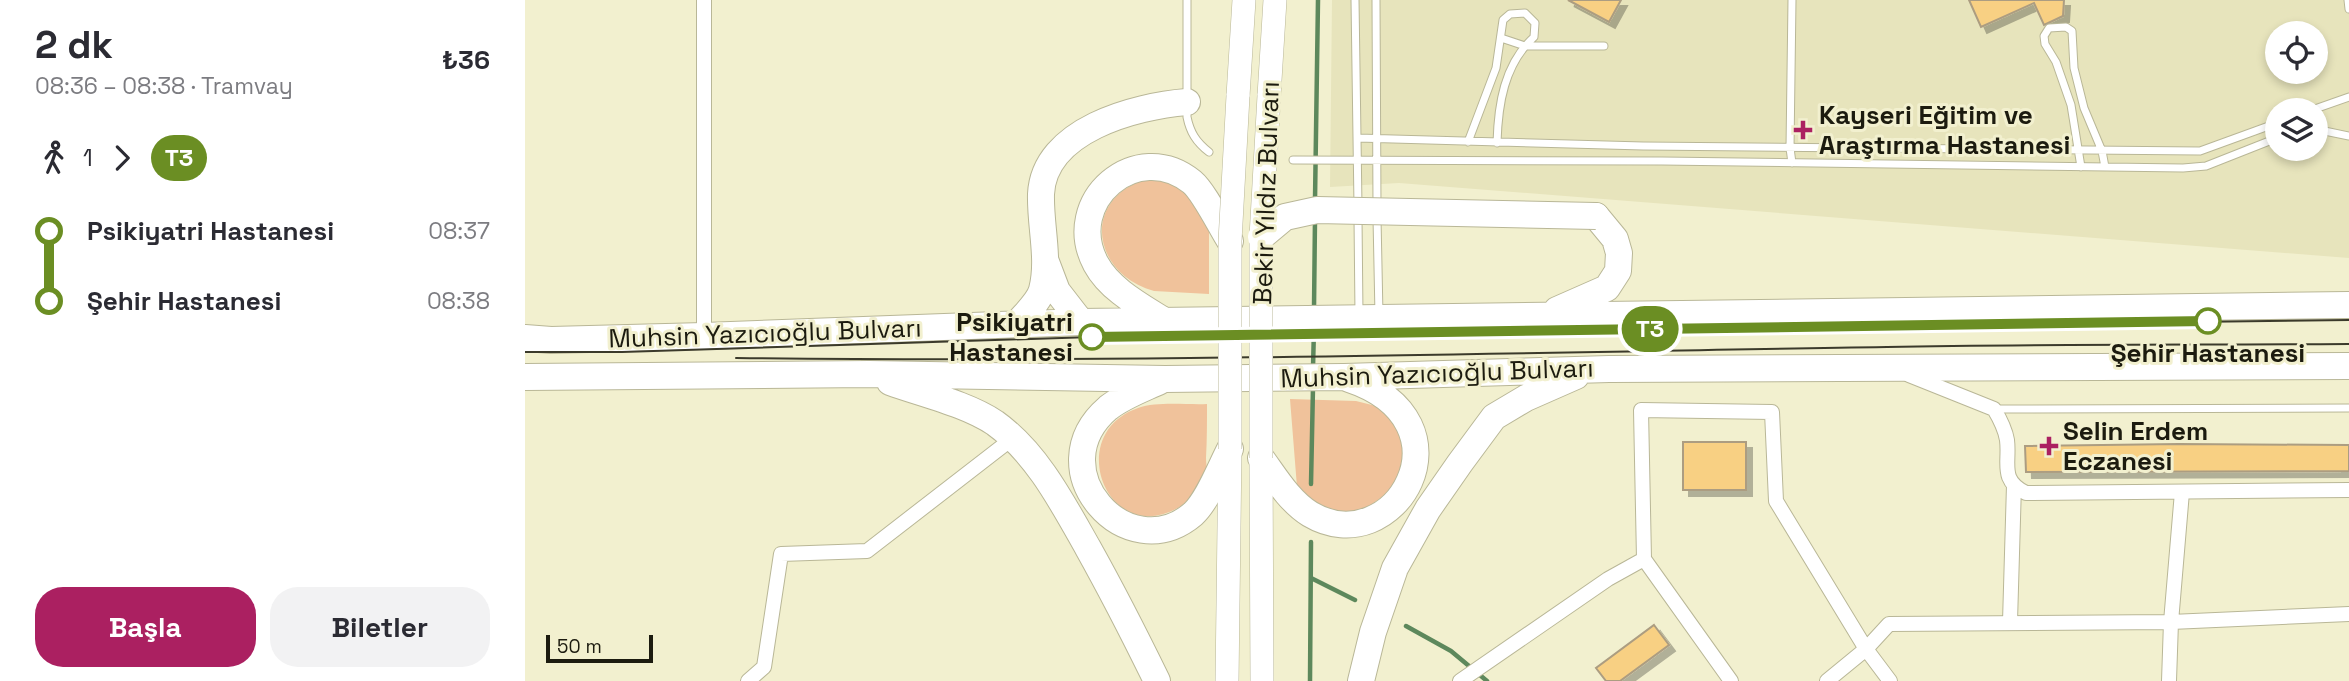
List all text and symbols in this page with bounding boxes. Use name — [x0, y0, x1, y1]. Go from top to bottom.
text: 2 dk — [35, 21, 113, 69]
map controls — [2265, 21, 2328, 161]
button: locate — [2265, 21, 2328, 84]
text: ₺36 — [442, 43, 490, 77]
text: 08:36 – 08:38 · Tramvay — [35, 71, 293, 101]
street label: Bekir Yıldız Bulvarı — [1245, 81, 1287, 305]
place label: Kayseri Eğitim ve Araştırma Hastanesi — [1819, 98, 2070, 162]
button: layers — [2265, 98, 2328, 161]
marker: Kayseri Eğitim ve Araştırma Hastanesi — [1793, 120, 1813, 140]
icon: walk — [35, 139, 73, 177]
icon: forward — [103, 139, 141, 177]
text: T3 — [165, 142, 193, 173]
text: 1 — [83, 143, 93, 173]
text: Psikiyatri Hastanesi — [87, 214, 334, 248]
text: 08:37 — [428, 216, 490, 246]
text: Şehir Hastanesi — [87, 284, 281, 318]
text: 08:38 — [427, 286, 490, 316]
place label: Psikiyatri Hastanesi — [949, 305, 1073, 369]
line badge: T3 — [1619, 306, 1681, 352]
marker: Şehir Hastanesi — [2195, 308, 2221, 334]
street label: Muhsin Yazıcıoğlu Bulvarı — [608, 311, 922, 355]
text: T3 — [1636, 313, 1664, 344]
marker: Psikiyatri Hastanesi — [1079, 324, 1105, 350]
place label: Şehir Hastanesi — [2111, 336, 2305, 370]
street label: Muhsin Yazıcıoğlu Bulvarı — [1280, 351, 1594, 395]
place label: Selin Erdem Eczanesi — [2063, 414, 2208, 478]
marker: Selin Erdem Eczanesi — [2041, 438, 2057, 454]
button: Başla — [35, 587, 256, 667]
button: Biletler — [270, 587, 490, 667]
scale bar — [546, 632, 653, 664]
text: 50 m — [557, 634, 602, 659]

